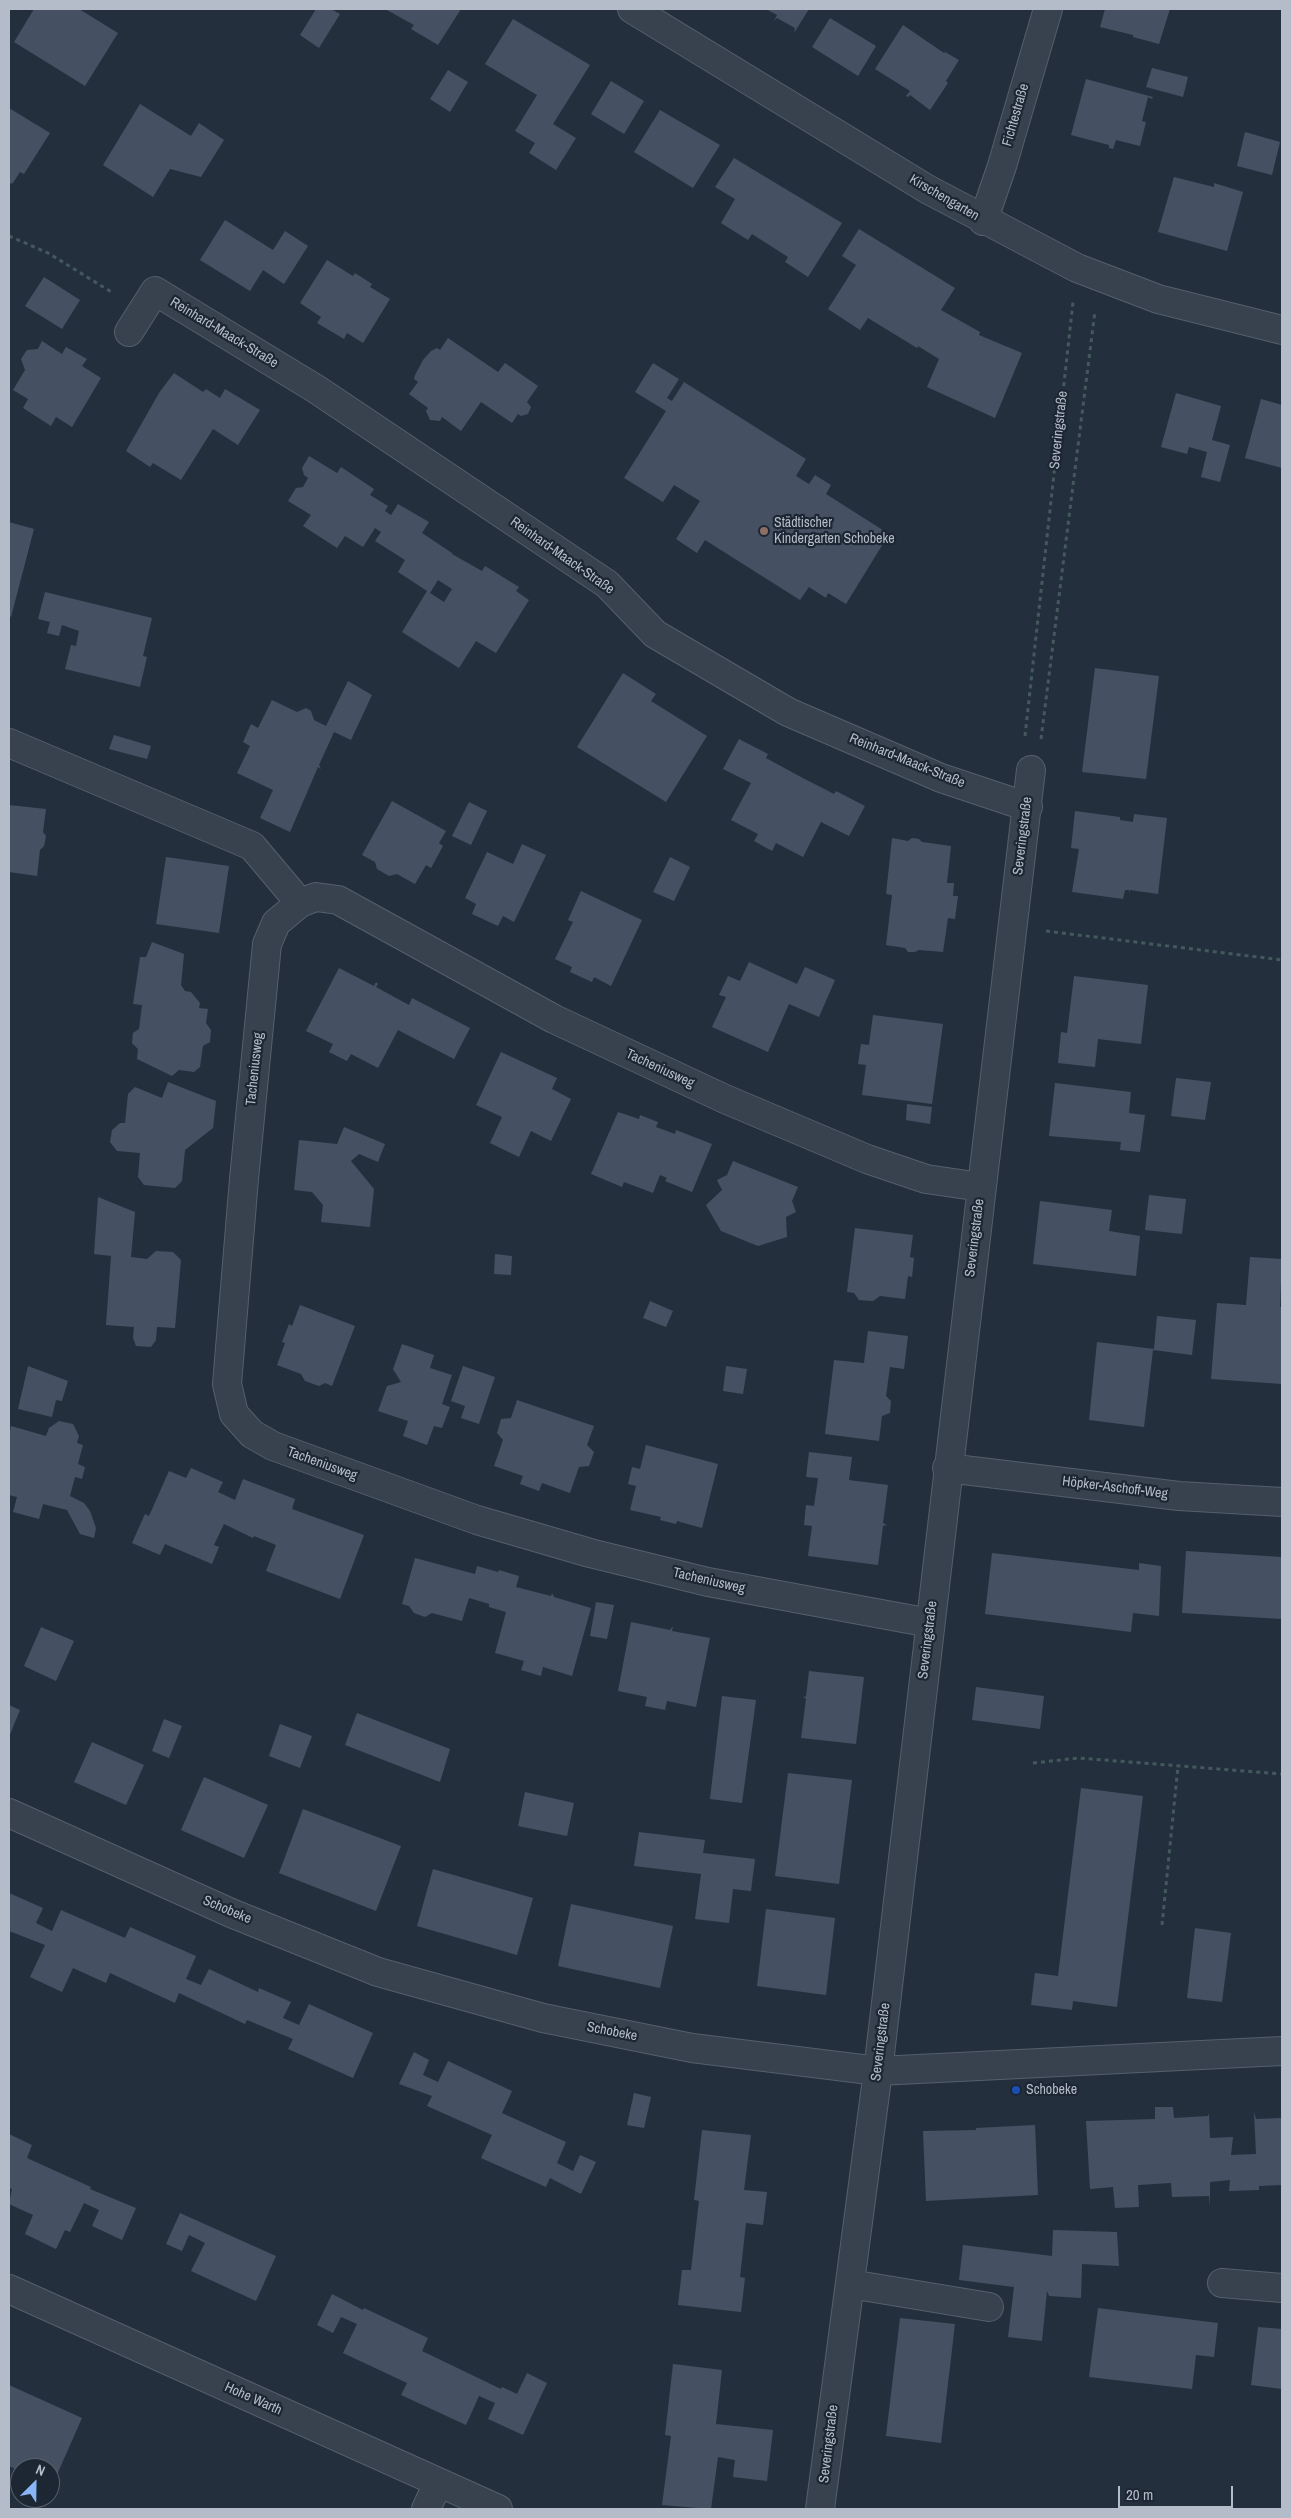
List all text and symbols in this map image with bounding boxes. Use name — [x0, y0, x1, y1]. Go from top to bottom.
street label: Fichtestraße — [999, 82, 1033, 148]
street label: Kirschengarten — [906, 171, 982, 225]
street label: Reinhard-Maack-Straße — [167, 294, 281, 372]
street label: Severingstraße — [1047, 390, 1071, 470]
street label: Reinhard-Maack-Straße — [507, 514, 617, 598]
place label: Städtischer Kindergarten Schobeke — [774, 515, 895, 548]
marker: Städtischer Kindergarten Schobeke — [758, 525, 770, 537]
street label: Reinhard-Maack-Straße — [847, 730, 967, 792]
street label: Severingstraße — [1010, 796, 1036, 876]
street label: Tacheniusweg — [243, 1032, 267, 1106]
street label: Tacheniusweg — [623, 1046, 697, 1092]
street label: Severingstraße — [962, 1198, 988, 1278]
street label: Tacheniusweg — [285, 1444, 359, 1484]
street label: Höpker-Aschoff-Weg — [1061, 1473, 1169, 1503]
street label: Tacheniusweg — [671, 1565, 747, 1597]
street label: Severingstraße — [915, 1600, 941, 1680]
street label: Schobeke — [200, 1892, 254, 1928]
street label: Severingstraße — [868, 2002, 894, 2082]
street label: Schobeke — [585, 2019, 639, 2045]
place label: Schobeke — [1026, 2082, 1077, 2098]
marker: Schobeke — [1010, 2084, 1022, 2096]
street label: Hohe Warth — [222, 2379, 284, 2419]
street label: Severingstraße — [816, 2404, 842, 2484]
north arrow — [10, 2458, 60, 2508]
text: N — [33, 2460, 48, 2480]
scale bar — [1121, 2476, 1236, 2508]
text: 20 m — [1126, 2484, 1153, 2505]

